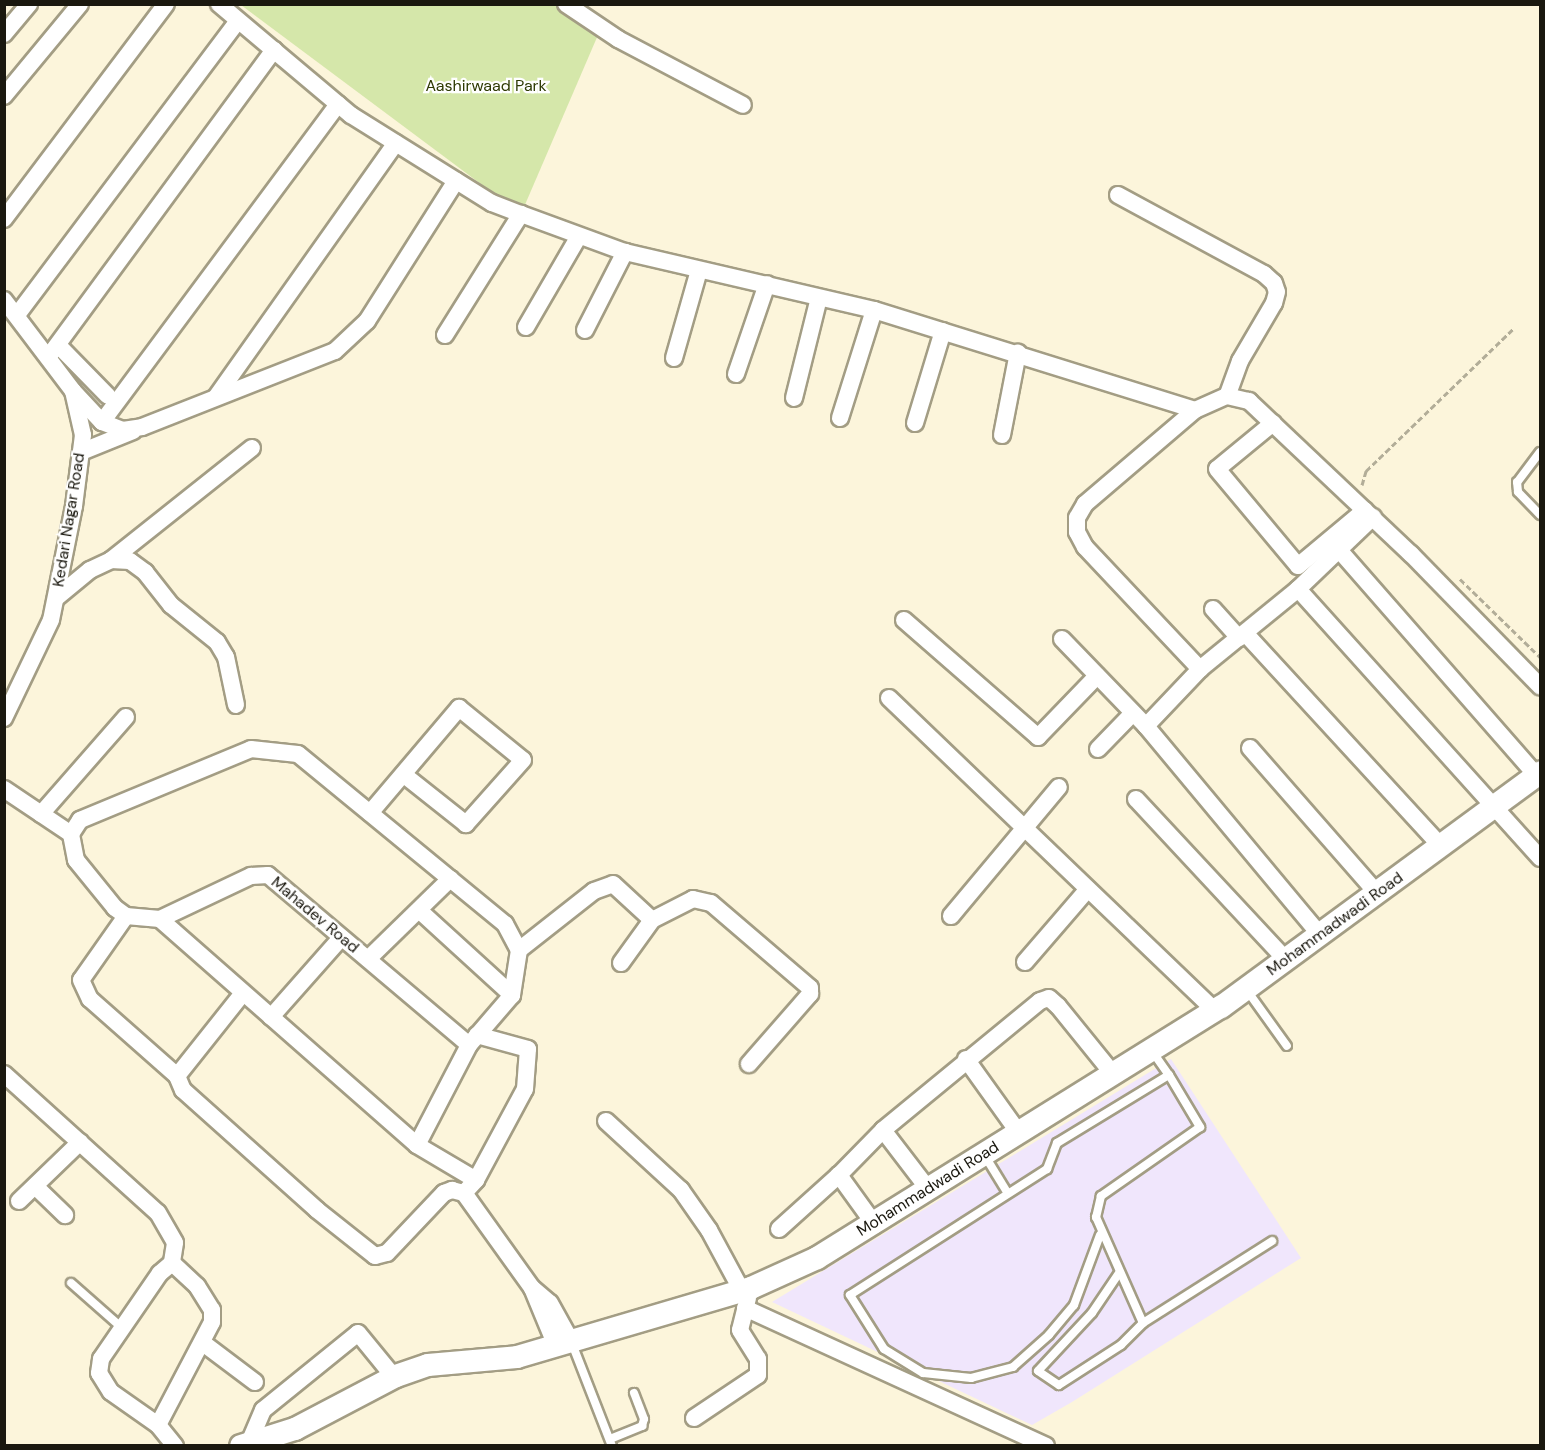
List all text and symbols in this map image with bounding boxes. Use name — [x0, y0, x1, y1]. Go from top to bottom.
park label: Aashirwaad Park — [425, 76, 547, 96]
street label: Kedari Nagar Road — [49, 452, 89, 588]
street label: Mohammadwadi Road — [1263, 868, 1407, 980]
street label: Mahadev Road — [267, 873, 363, 957]
street label: Mohammadwadi Road — [853, 1137, 1003, 1241]

